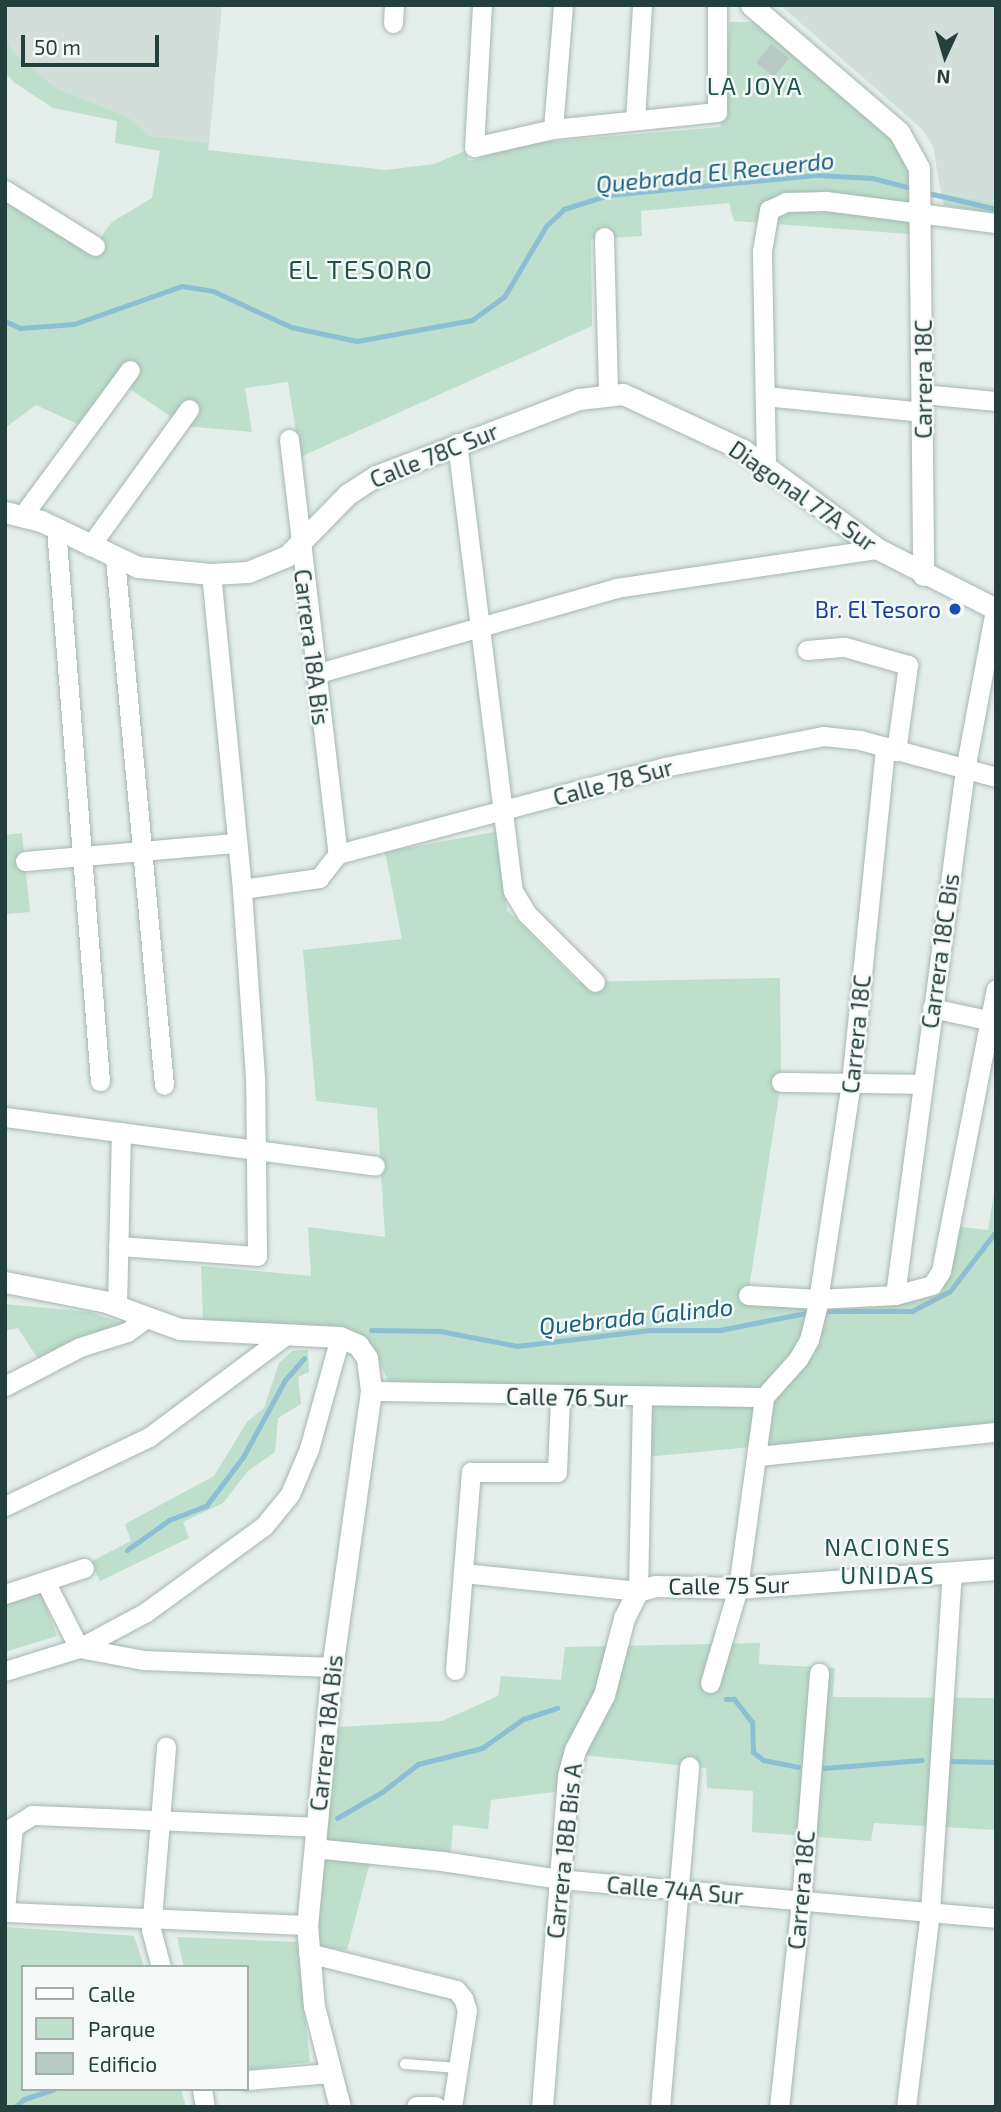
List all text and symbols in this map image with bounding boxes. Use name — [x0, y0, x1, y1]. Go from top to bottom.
scale bar — [24, 21, 163, 65]
north arrow — [910, 21, 980, 91]
text: 50 m — [34, 34, 81, 59]
text: N — [936, 65, 951, 89]
district label: LA JOYA — [707, 72, 803, 100]
water label: Quebrada El Recuerdo — [594, 145, 836, 199]
district label: EL TESORO — [289, 253, 433, 285]
street label: Carrera 18C — [909, 319, 937, 439]
street label: Calle 78C Sur — [366, 417, 502, 493]
street label: Diagonal 77A Sur — [723, 435, 883, 557]
street label: Carrera 18A Bis — [289, 567, 335, 727]
place label: Br. El Tesoro — [814, 595, 941, 623]
marker: Br. El Tesoro — [947, 601, 963, 617]
street label: Calle 78 Sur — [550, 753, 676, 811]
street label: Carrera 18C Bis — [915, 872, 965, 1030]
street label: Carrera 18C — [836, 973, 876, 1095]
water label: Quebrada Galindo — [538, 1291, 734, 1341]
street label: Calle 76 Sur — [506, 1382, 628, 1412]
district label: NACIONES UNIDAS — [825, 1533, 951, 1589]
street label: Calle 75 Sur — [668, 1570, 790, 1600]
street label: Carrera 18A Bis — [304, 1653, 348, 1813]
street label: Carrera 18B Bis A — [541, 1762, 587, 1940]
street label: Carrera 18C — [782, 1829, 820, 1951]
street label: Calle 74A Sur — [605, 1870, 745, 1910]
legend — [21, 1965, 248, 2091]
text: Calle — [88, 1981, 135, 2006]
text: Parque — [88, 2016, 155, 2041]
text: Edificio — [88, 2051, 157, 2076]

